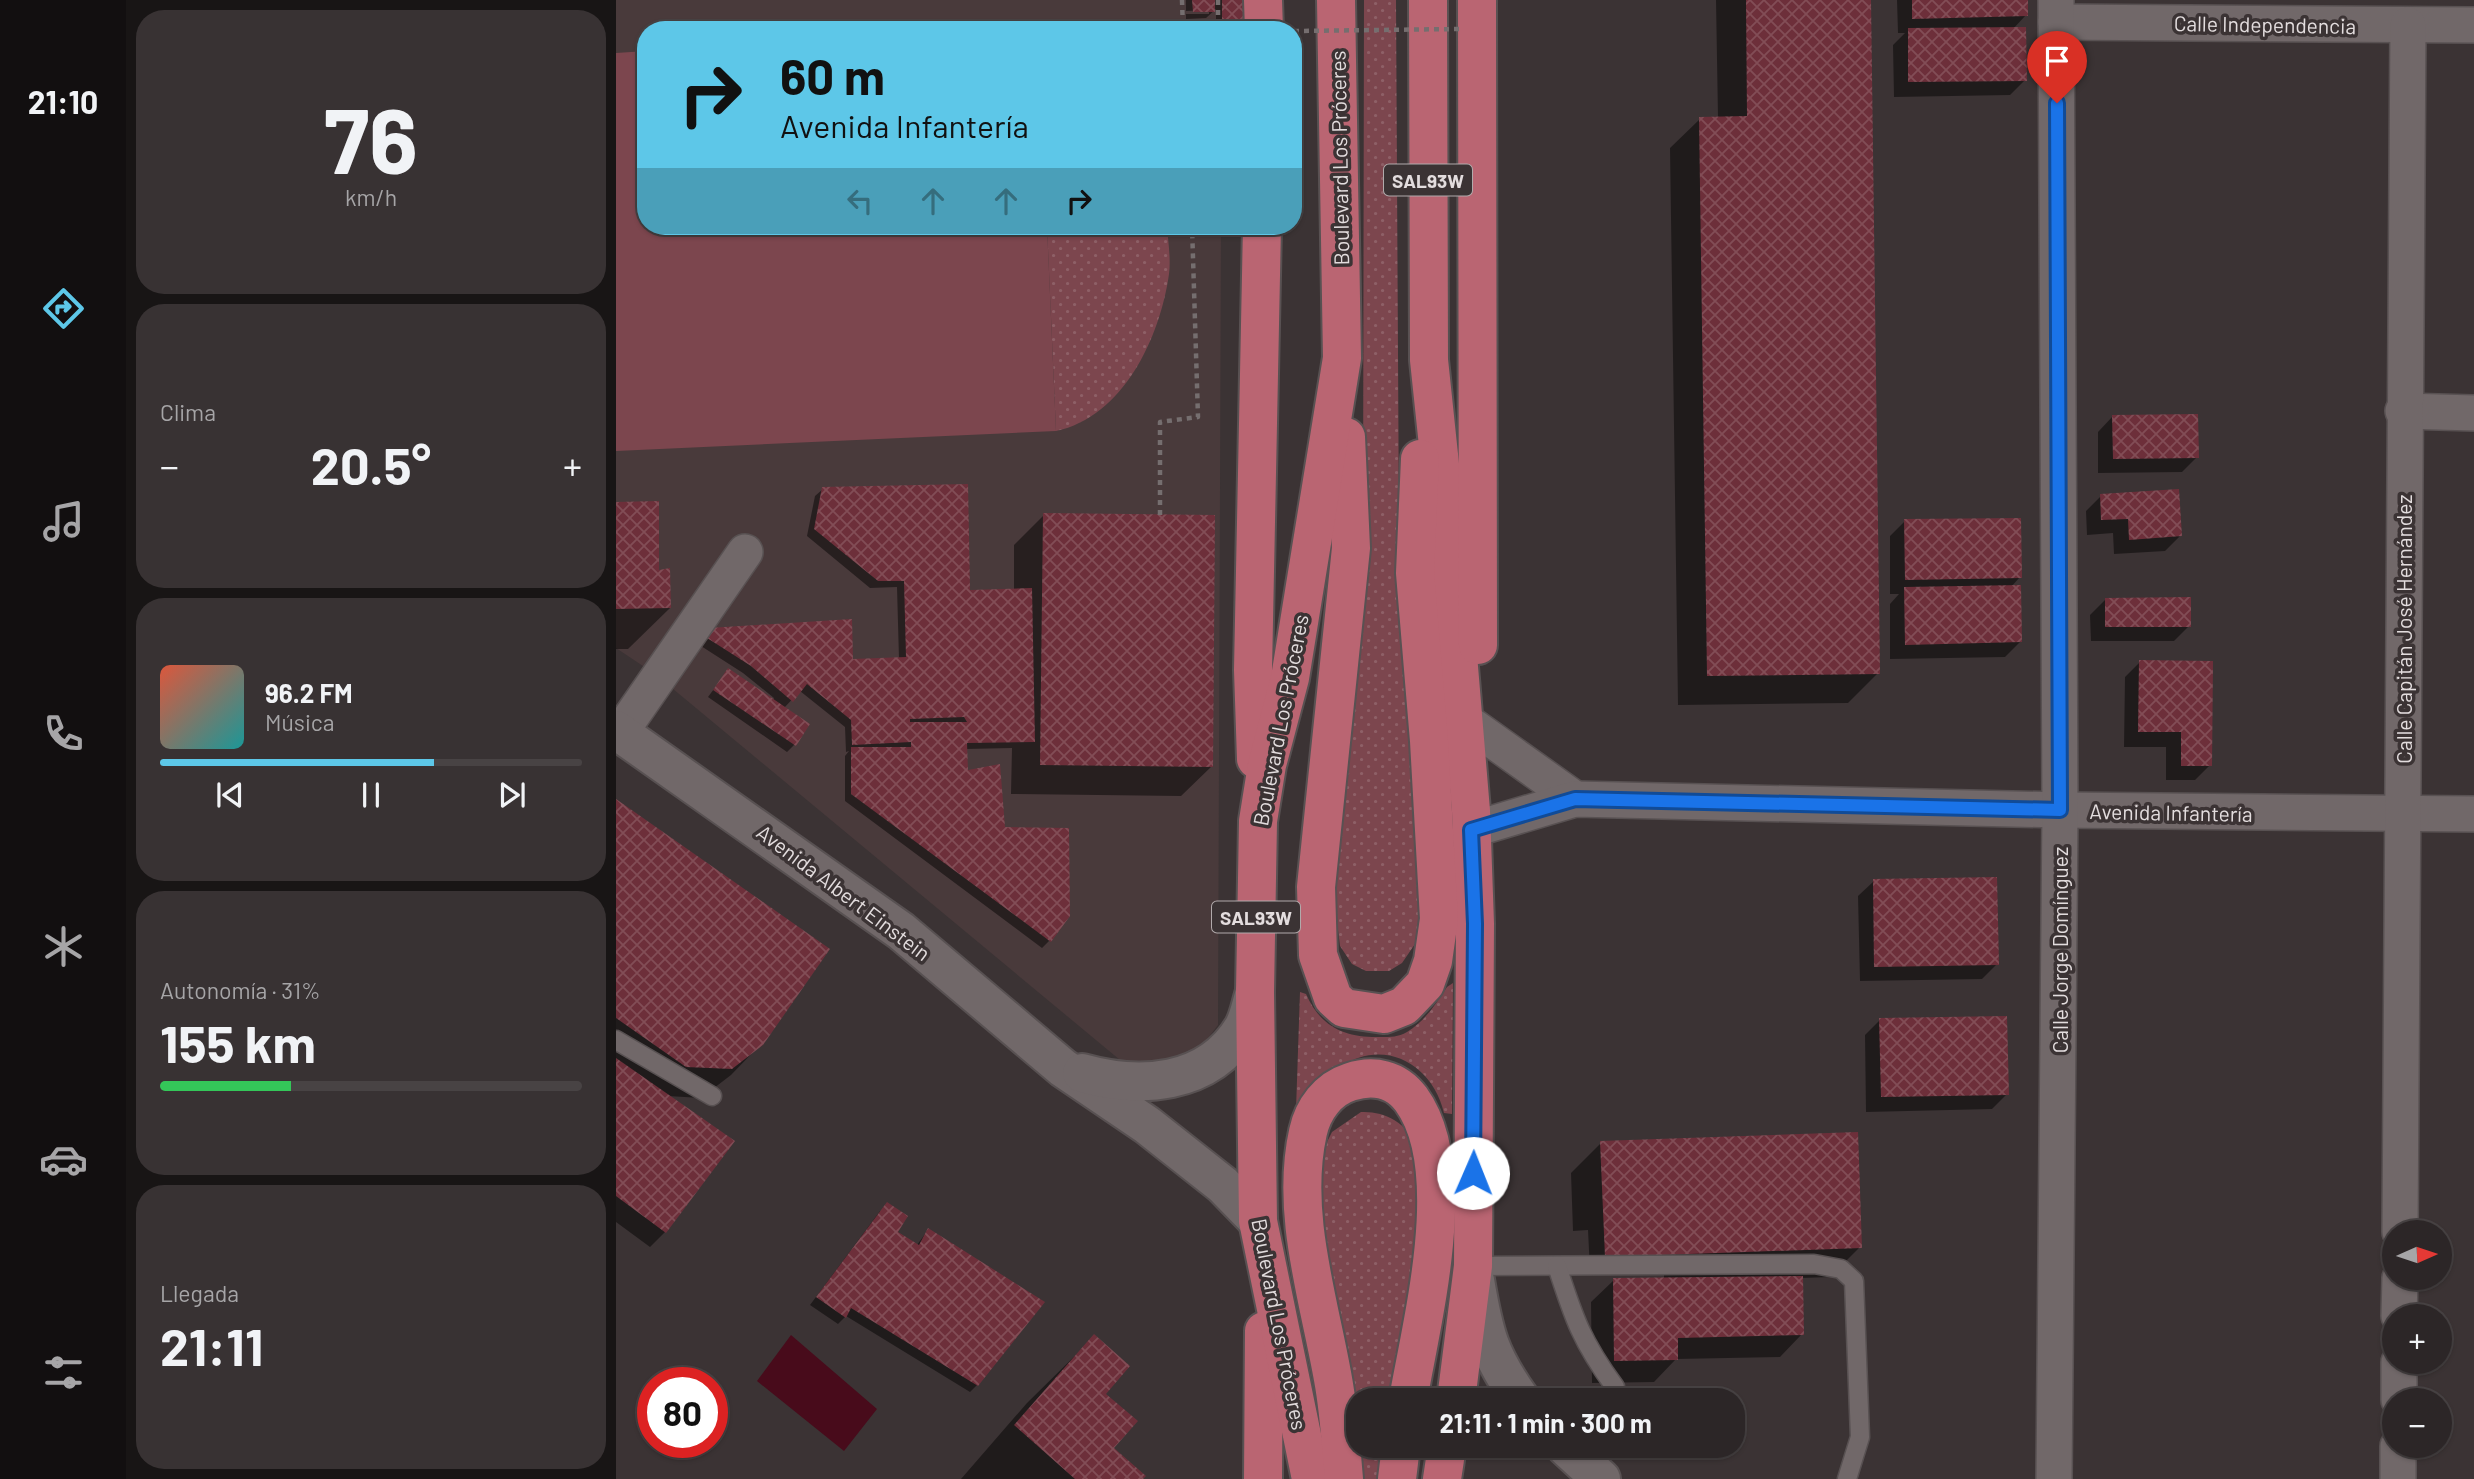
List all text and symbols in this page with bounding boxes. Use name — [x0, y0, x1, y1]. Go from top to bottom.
street label: Calle Independencia — [2174, 10, 2356, 38]
pin — [2027, 31, 2087, 103]
icon: arrive — [2038, 42, 2076, 80]
text: 60 m — [780, 46, 885, 105]
icon: right — [665, 49, 756, 140]
street label: Boulevard Los Próceres — [1325, 50, 1353, 266]
text: 21:10 — [28, 82, 98, 120]
text: 76 — [324, 83, 418, 192]
text: Avenida Infantería — [780, 106, 1029, 144]
road number: SAL93W — [1384, 164, 1472, 196]
icon: left — [841, 182, 879, 220]
icon: ahead — [914, 182, 952, 220]
icon: ahead — [987, 182, 1025, 220]
icon: right — [1060, 182, 1098, 220]
text: km/h — [345, 183, 397, 211]
icon: directions — [39, 284, 88, 333]
text: Clima — [160, 398, 216, 426]
text: 20.5° — [311, 433, 431, 495]
text: − — [160, 442, 179, 488]
text: + — [563, 442, 582, 488]
street label: Calle Capitán José Hernández — [2391, 494, 2416, 764]
icon: music — [39, 497, 88, 546]
street label: Boulevard Los Próceres — [1247, 612, 1313, 828]
text: 96.2 FM — [265, 677, 353, 708]
text: Música — [265, 708, 334, 736]
icon: phone — [39, 709, 88, 758]
icon: previous — [211, 776, 249, 814]
icon: pause — [352, 776, 390, 814]
icon: next — [493, 776, 531, 814]
street label: Avenida Infantería — [2089, 798, 2253, 826]
street label: Avenida Albert Einstein — [752, 819, 936, 965]
street label: Calle Jorge Domínguez — [2047, 847, 2072, 1053]
road number: SAL93W — [1212, 902, 1300, 932]
icon: climate — [39, 922, 88, 971]
text: Autonomía · 31% — [160, 976, 321, 1004]
text: 155 km — [160, 1011, 316, 1073]
icon: car — [39, 1135, 88, 1184]
position arrow — [1436, 1136, 1510, 1210]
street label: Boulevard Los Próceres — [1247, 1216, 1313, 1432]
north arrow — [2382, 1220, 2452, 1290]
map controls — [2382, 1220, 2452, 1458]
text: Llegada — [160, 1279, 239, 1307]
button: + — [2382, 1304, 2452, 1374]
text: 21:11 — [160, 1314, 263, 1376]
icon: filters — [39, 1348, 88, 1397]
speed limit sign: 80 — [637, 1367, 728, 1458]
button: − — [2382, 1388, 2452, 1458]
text: 21:11 · 1 min · 300 m — [1439, 1407, 1652, 1438]

